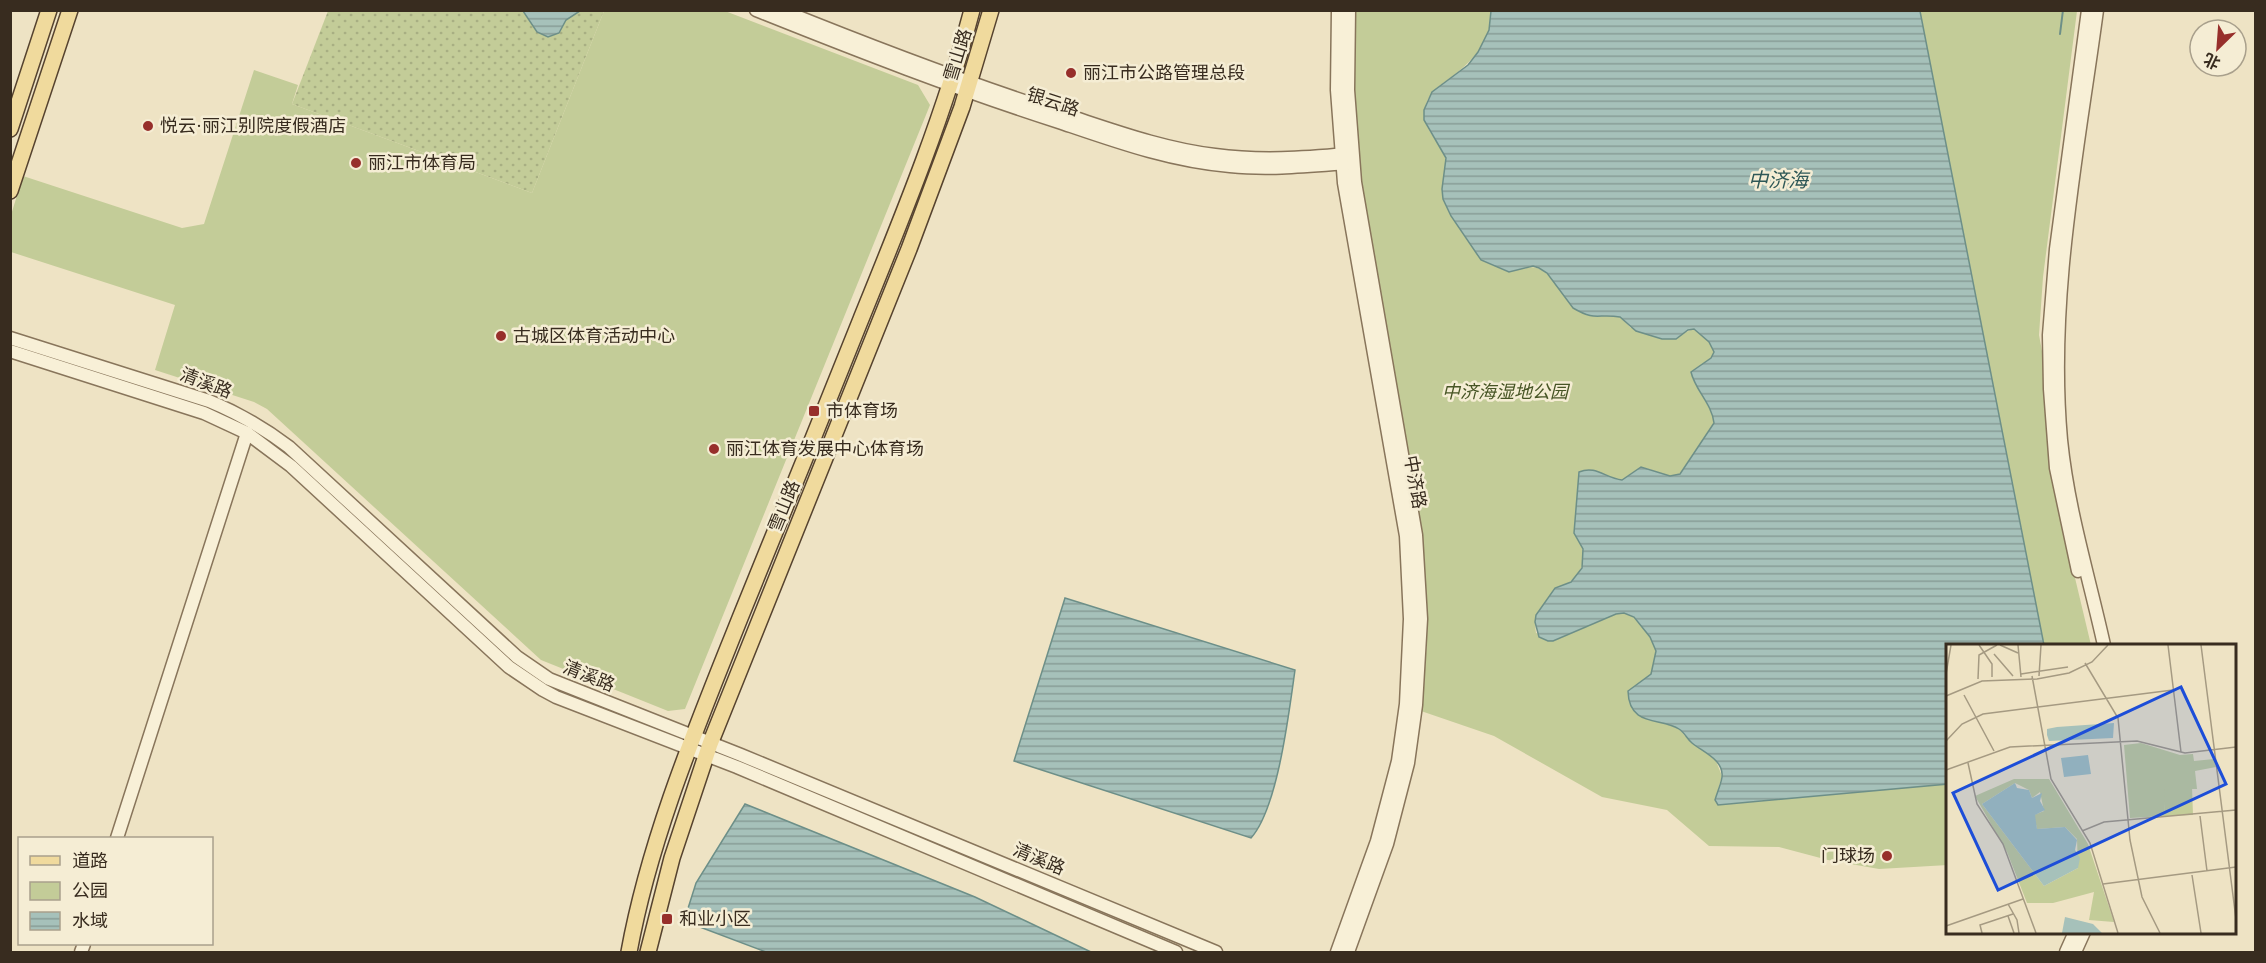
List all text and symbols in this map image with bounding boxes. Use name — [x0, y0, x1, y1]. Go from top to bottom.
north arrow — [2188, 18, 2248, 78]
street label: 雪山路 — [941, 26, 975, 84]
text: 北 — [2201, 50, 2223, 72]
place label: 丽江市公路管理总段 — [1083, 63, 1245, 83]
marker: 丽江市公路管理总段 — [1064, 66, 1078, 80]
street label: 银云路 — [1024, 84, 1082, 120]
place label: 悦云·丽江别院度假酒店 — [160, 116, 346, 136]
marker: 悦云·丽江别院度假酒店 — [141, 119, 155, 133]
place label: 丽江市体育局 — [368, 153, 476, 173]
marker: 丽江市体育局 — [349, 156, 363, 170]
water label: 中济海 — [1748, 169, 1811, 191]
place label: 古城区体育活动中心 — [513, 326, 675, 346]
marker: 古城区体育活动中心 — [494, 329, 508, 343]
street label: 清溪路 — [177, 364, 235, 402]
park label: 中济海湿地公园 — [1442, 382, 1571, 402]
place label: 市体育场 — [826, 401, 898, 421]
marker: 市体育场 — [807, 404, 821, 418]
place label: 丽江体育发展中心体育场 — [726, 439, 924, 459]
marker: 丽江体育发展中心体育场 — [707, 442, 721, 456]
street label: 中济路 — [1400, 454, 1430, 510]
street label: 雪山路 — [765, 477, 803, 535]
inset map — [1946, 644, 2236, 933]
street label: 清溪路 — [560, 657, 618, 695]
legend — [18, 837, 213, 945]
street label: 清溪路 — [1010, 839, 1068, 879]
place label: 门球场 — [1821, 846, 1875, 866]
marker: 门球场 — [1880, 849, 1894, 863]
text: 道路 — [72, 851, 108, 871]
text: 公园 — [72, 881, 108, 901]
place label: 和业小区 — [679, 909, 751, 929]
text: 水域 — [72, 911, 108, 931]
marker: 和业小区 — [660, 912, 674, 926]

